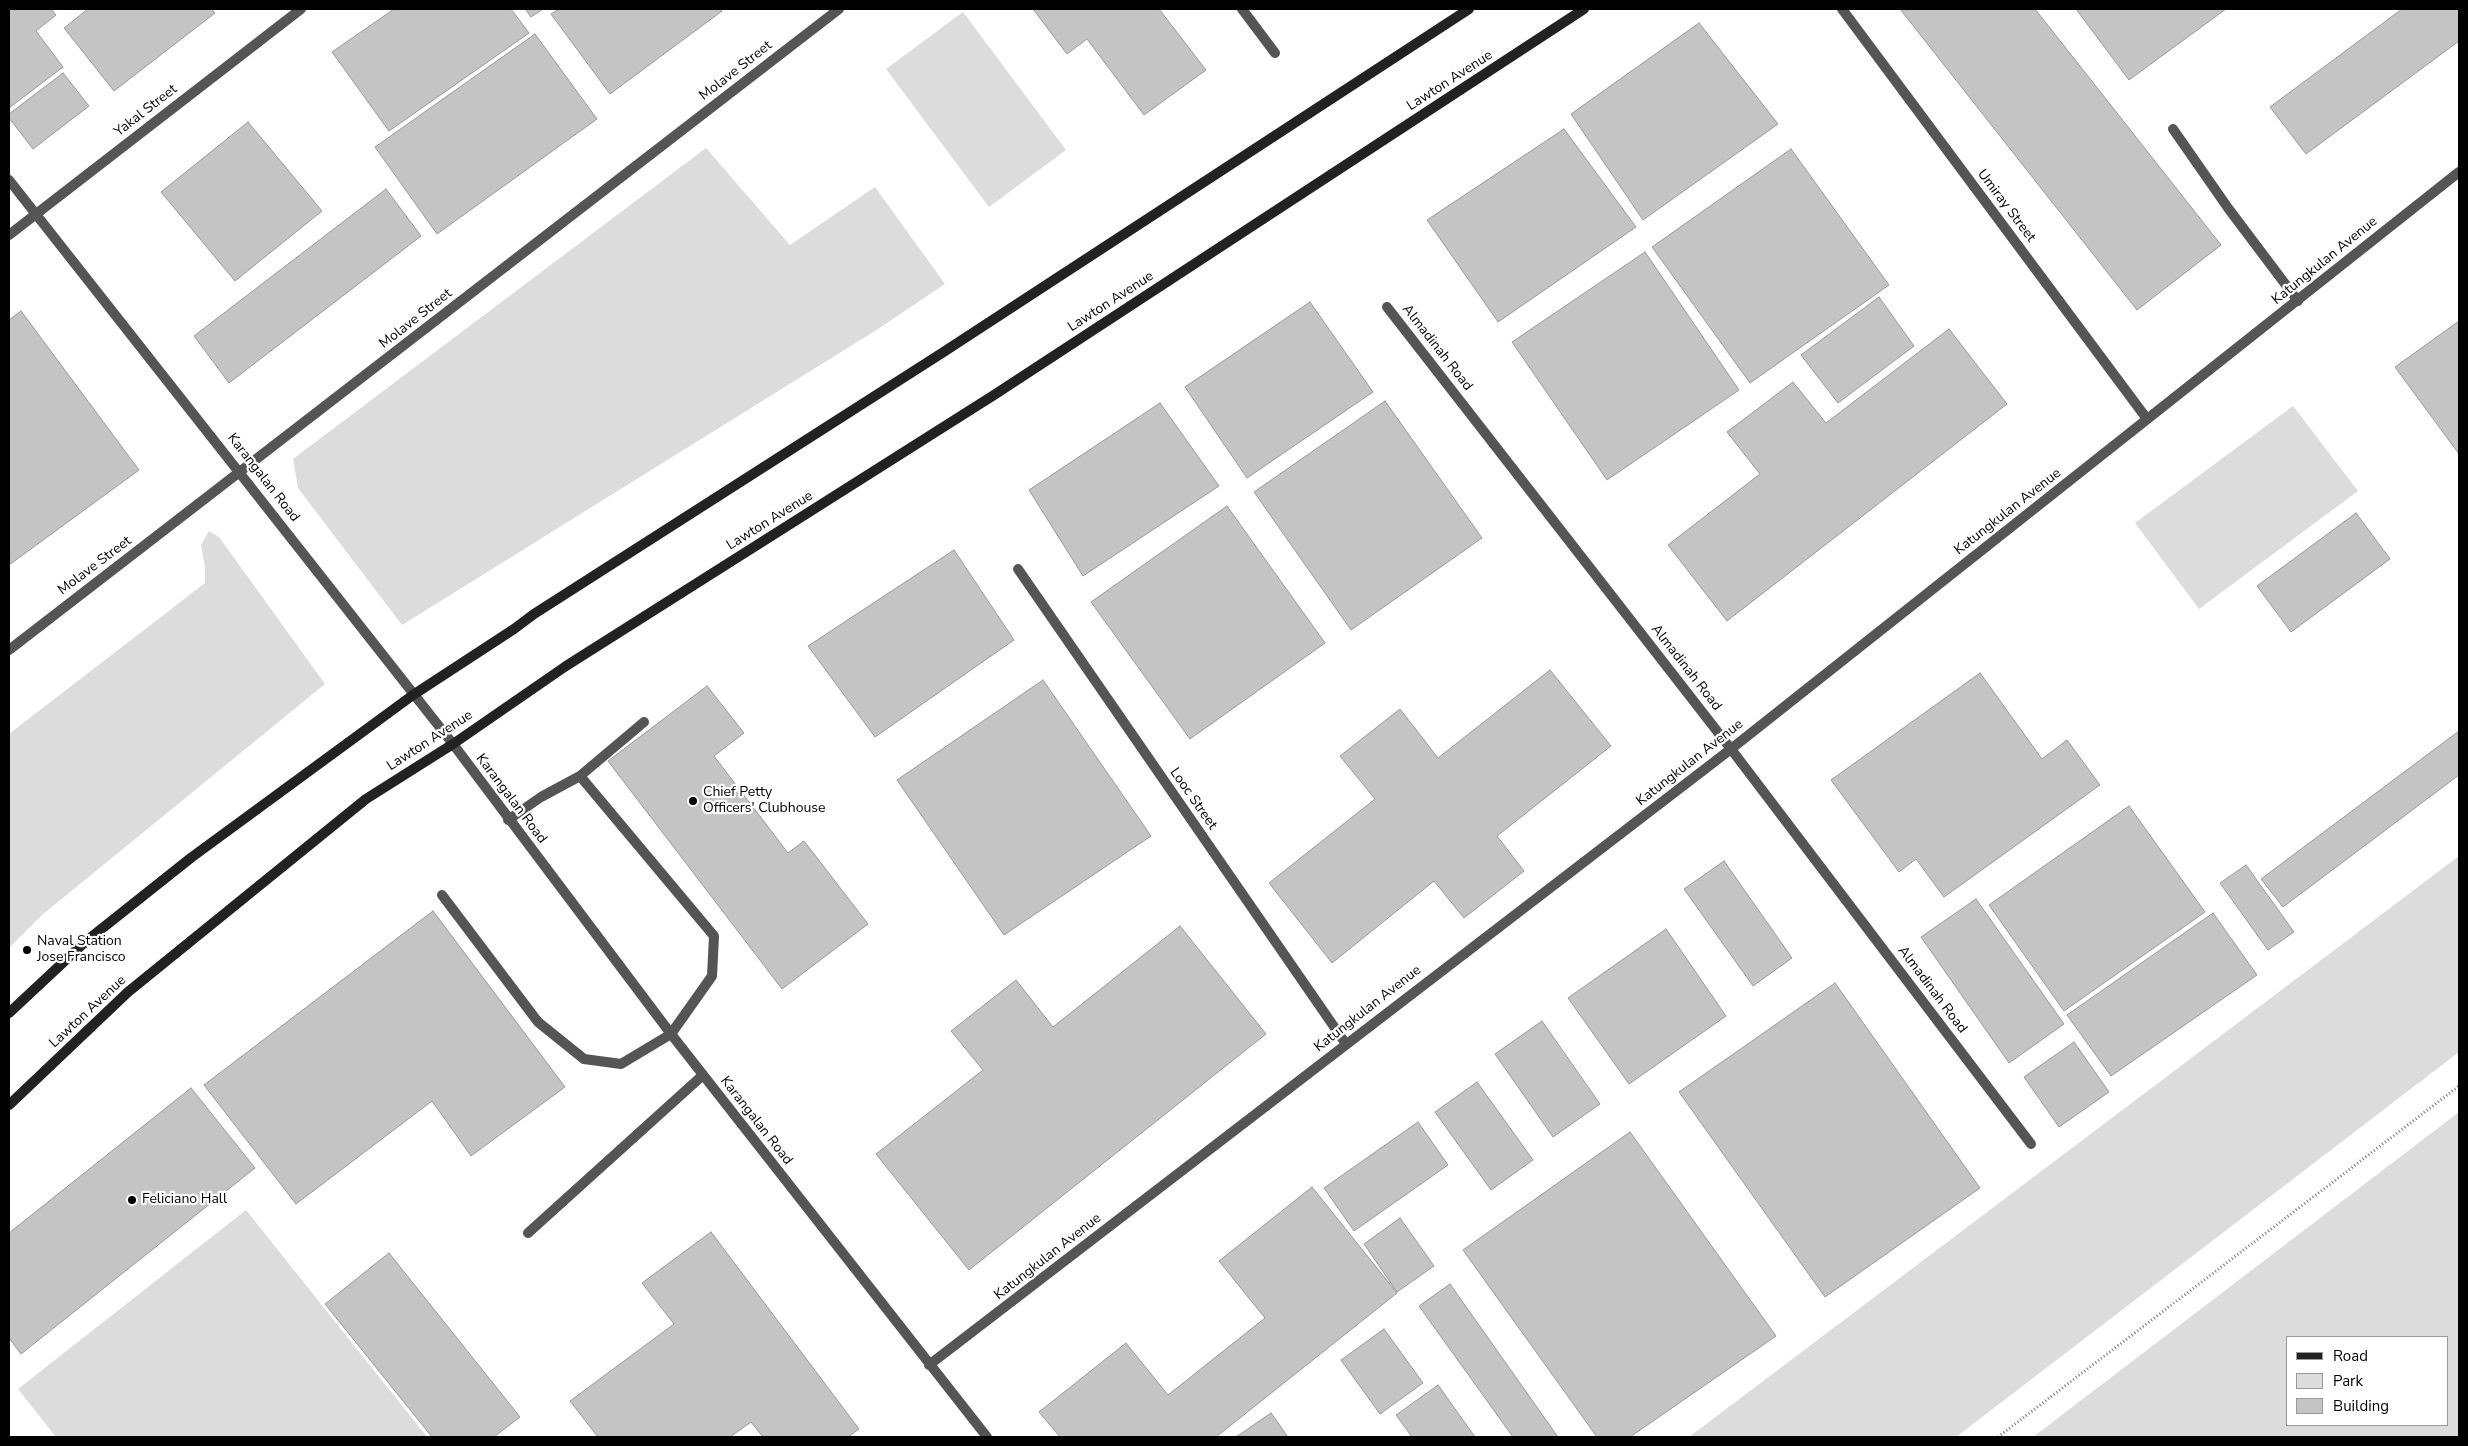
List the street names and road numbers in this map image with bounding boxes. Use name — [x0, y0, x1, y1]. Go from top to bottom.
street label: Molave Street — [696, 37, 776, 105]
street label: Lawton Avenue — [1404, 47, 1496, 115]
street label: Yakal Street — [111, 81, 181, 141]
street label: Umiray Street — [1973, 166, 2039, 246]
street label: Katungkulan Avenue — [2269, 213, 2381, 309]
street label: Lawton Avenue — [1065, 268, 1157, 336]
street label: Molave Street — [376, 285, 456, 353]
street label: Almadinah Road — [1398, 302, 1476, 394]
street label: Karangalan Road — [223, 430, 303, 526]
street label: Katungkulan Avenue — [1951, 465, 2065, 559]
street label: Lawton Avenue — [724, 488, 816, 554]
street label: Molave Street — [55, 533, 135, 599]
street label: Almadinah Road — [1647, 622, 1725, 714]
street label: Lawton Avenue — [384, 707, 476, 775]
street label: Katungkulan Avenue — [1633, 716, 1747, 810]
street label: Karangalan Road — [472, 751, 550, 847]
street label: Looc Street — [1166, 765, 1220, 833]
street label: Almadinah Road — [1894, 943, 1970, 1037]
street label: Katungkulan Avenue — [1311, 962, 1425, 1056]
street label: Lawton Avenue — [46, 972, 130, 1052]
street label: Karangalan Road — [716, 1073, 796, 1169]
street label: Katungkulan Avenue — [991, 1210, 1105, 1304]

